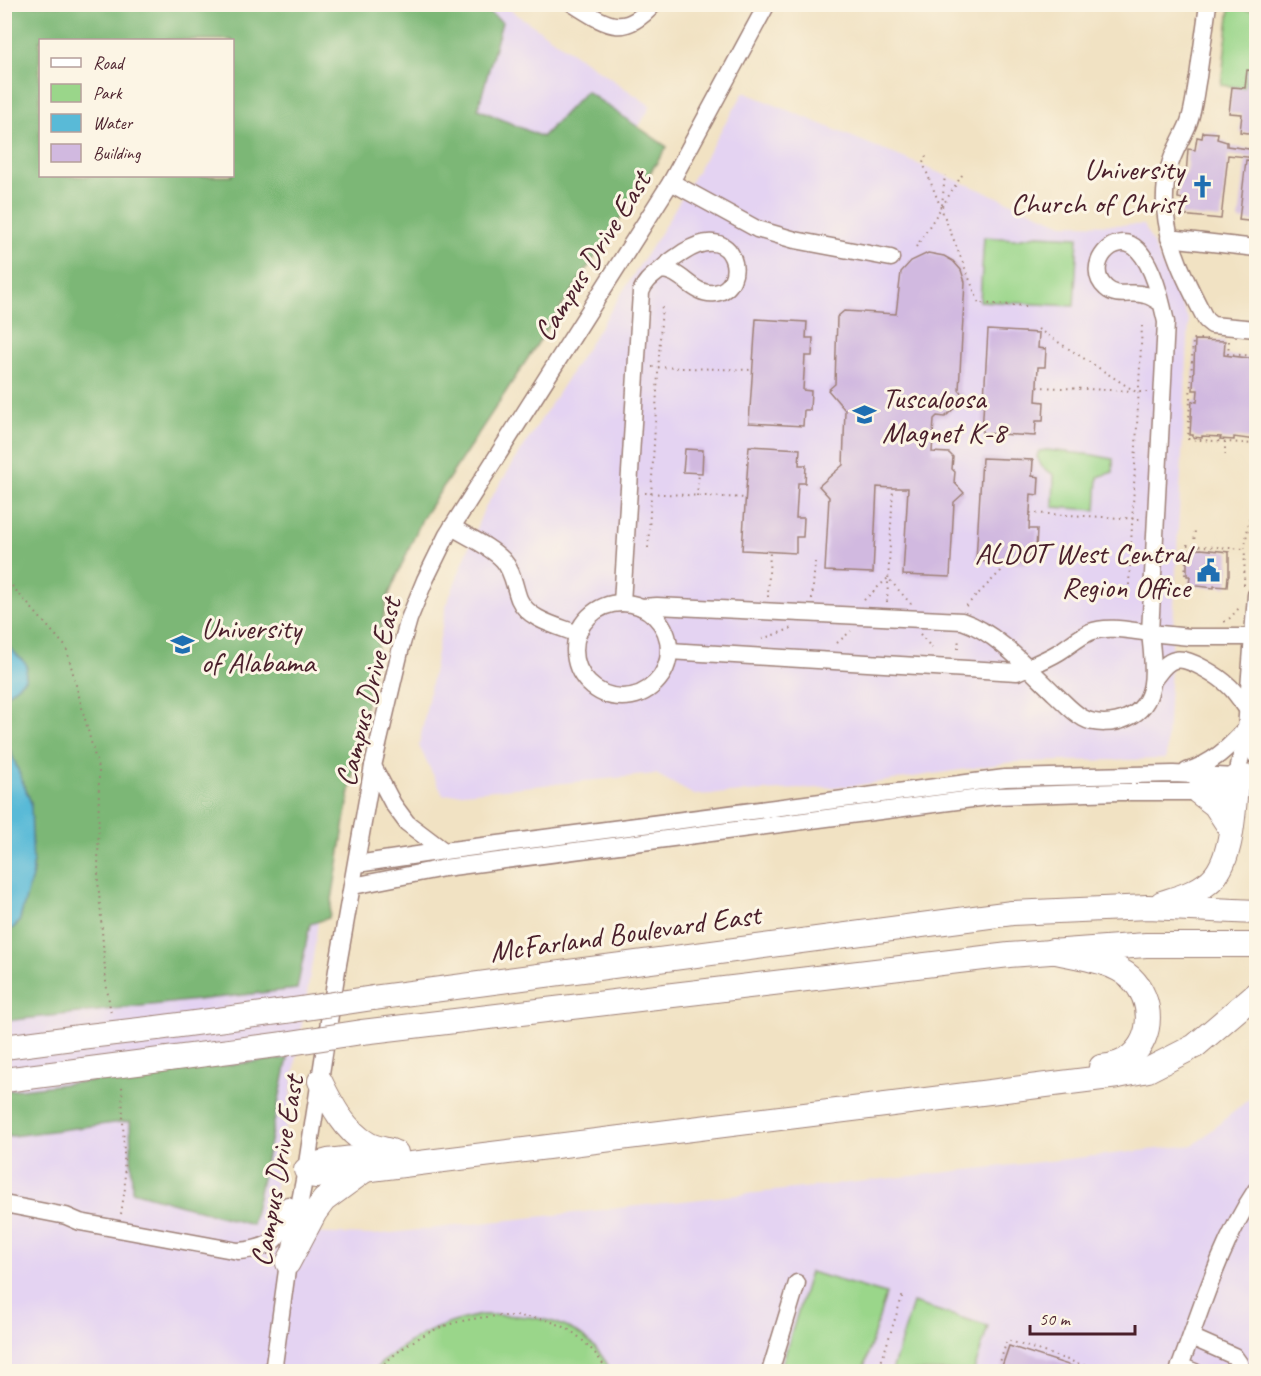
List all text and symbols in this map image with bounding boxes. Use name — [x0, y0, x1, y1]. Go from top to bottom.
legend — [39, 39, 234, 177]
text: Road — [93, 52, 126, 74]
text: Park — [93, 82, 123, 104]
text: Water — [93, 112, 134, 134]
text: Building — [93, 142, 142, 164]
place label: University Church of Christ — [1011, 150, 1188, 222]
street label: Campus Drive East — [525, 161, 661, 348]
church icon: University Church of Christ — [1189, 173, 1215, 199]
place label: Tuscaloosa Magnet K-8 — [882, 379, 1009, 451]
school or university icon: Tuscaloosa Magnet K-8 — [851, 402, 877, 428]
place label: ALDOT West Central Region Office — [975, 534, 1195, 606]
public building icon: ALDOT West Central Region Office — [1195, 557, 1221, 583]
street label: Campus Drive East — [326, 591, 411, 790]
place label: University of Alabama — [201, 609, 317, 681]
school or university icon: University of Alabama — [170, 632, 196, 658]
street label: McFarland Boulevard East — [487, 895, 766, 971]
street label: Campus Drive East — [242, 1070, 313, 1269]
scale bar — [1030, 1298, 1135, 1336]
text: 50 m — [1039, 1308, 1072, 1330]

